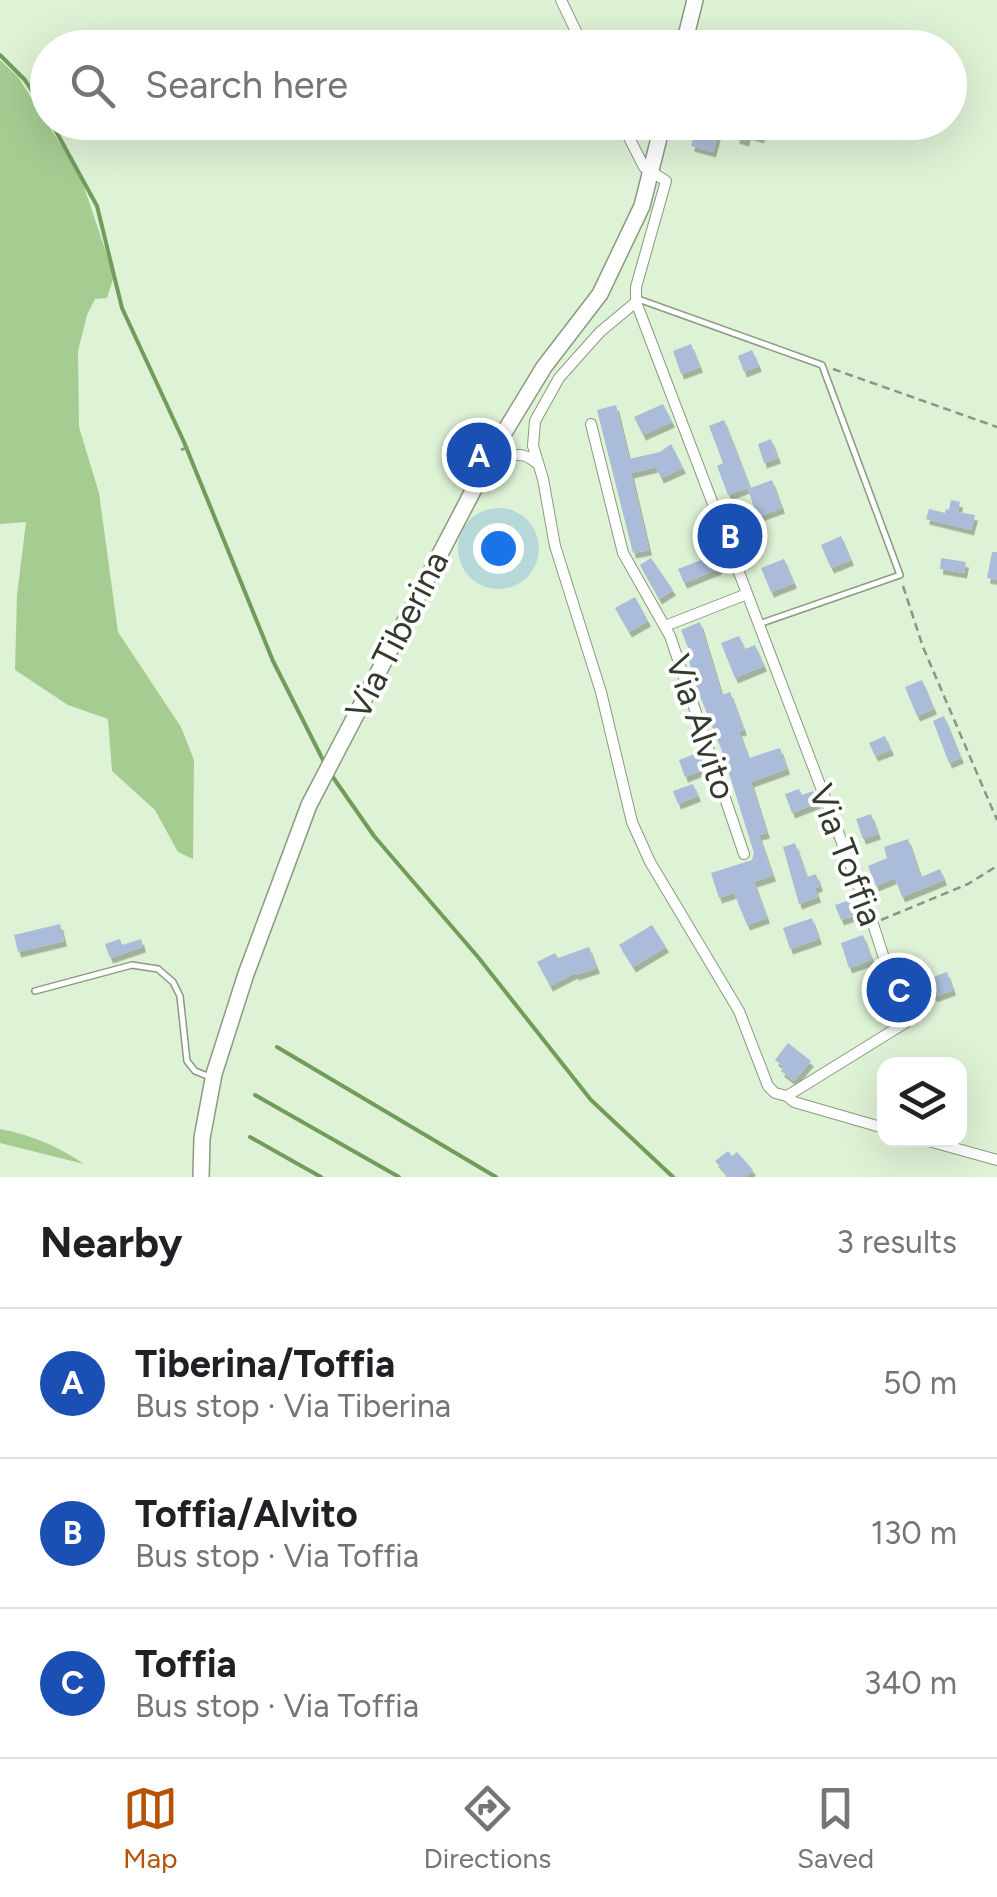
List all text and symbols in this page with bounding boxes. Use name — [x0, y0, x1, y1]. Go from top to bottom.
search box — [30, 30, 967, 140]
icon: search — [65, 58, 120, 113]
text: Search here — [145, 62, 348, 108]
pin: A — [446, 418, 512, 492]
pin: B — [698, 498, 762, 574]
your location — [473, 523, 524, 574]
street label: Via Tiberina — [337, 544, 457, 726]
street label: Via Alvito — [657, 649, 745, 805]
street label: Via Toffia — [800, 778, 892, 932]
pin: C — [866, 952, 932, 1028]
map controls — [877, 1057, 967, 1147]
button: layers — [877, 1057, 967, 1147]
text: Nearby — [40, 1217, 182, 1268]
text: 3 results — [837, 1223, 957, 1261]
text: Tiberina/Toffia — [135, 1341, 395, 1387]
text: A — [61, 1364, 84, 1402]
text: 50 m — [883, 1364, 957, 1402]
text: Bus stop · Via Tiberina — [135, 1387, 451, 1425]
text: Toffia/Alvito — [135, 1491, 358, 1537]
text: B — [63, 1514, 82, 1552]
text: 130 m — [871, 1514, 957, 1552]
text: Bus stop · Via Toffia — [135, 1537, 419, 1575]
text: Toffia — [135, 1641, 237, 1687]
text: C — [61, 1664, 84, 1702]
text: 340 m — [864, 1664, 957, 1702]
text: Bus stop · Via Toffia — [135, 1687, 419, 1725]
tab: Map — [123, 1781, 178, 1875]
tab: Directions — [424, 1781, 551, 1875]
tab: Saved — [797, 1781, 874, 1875]

